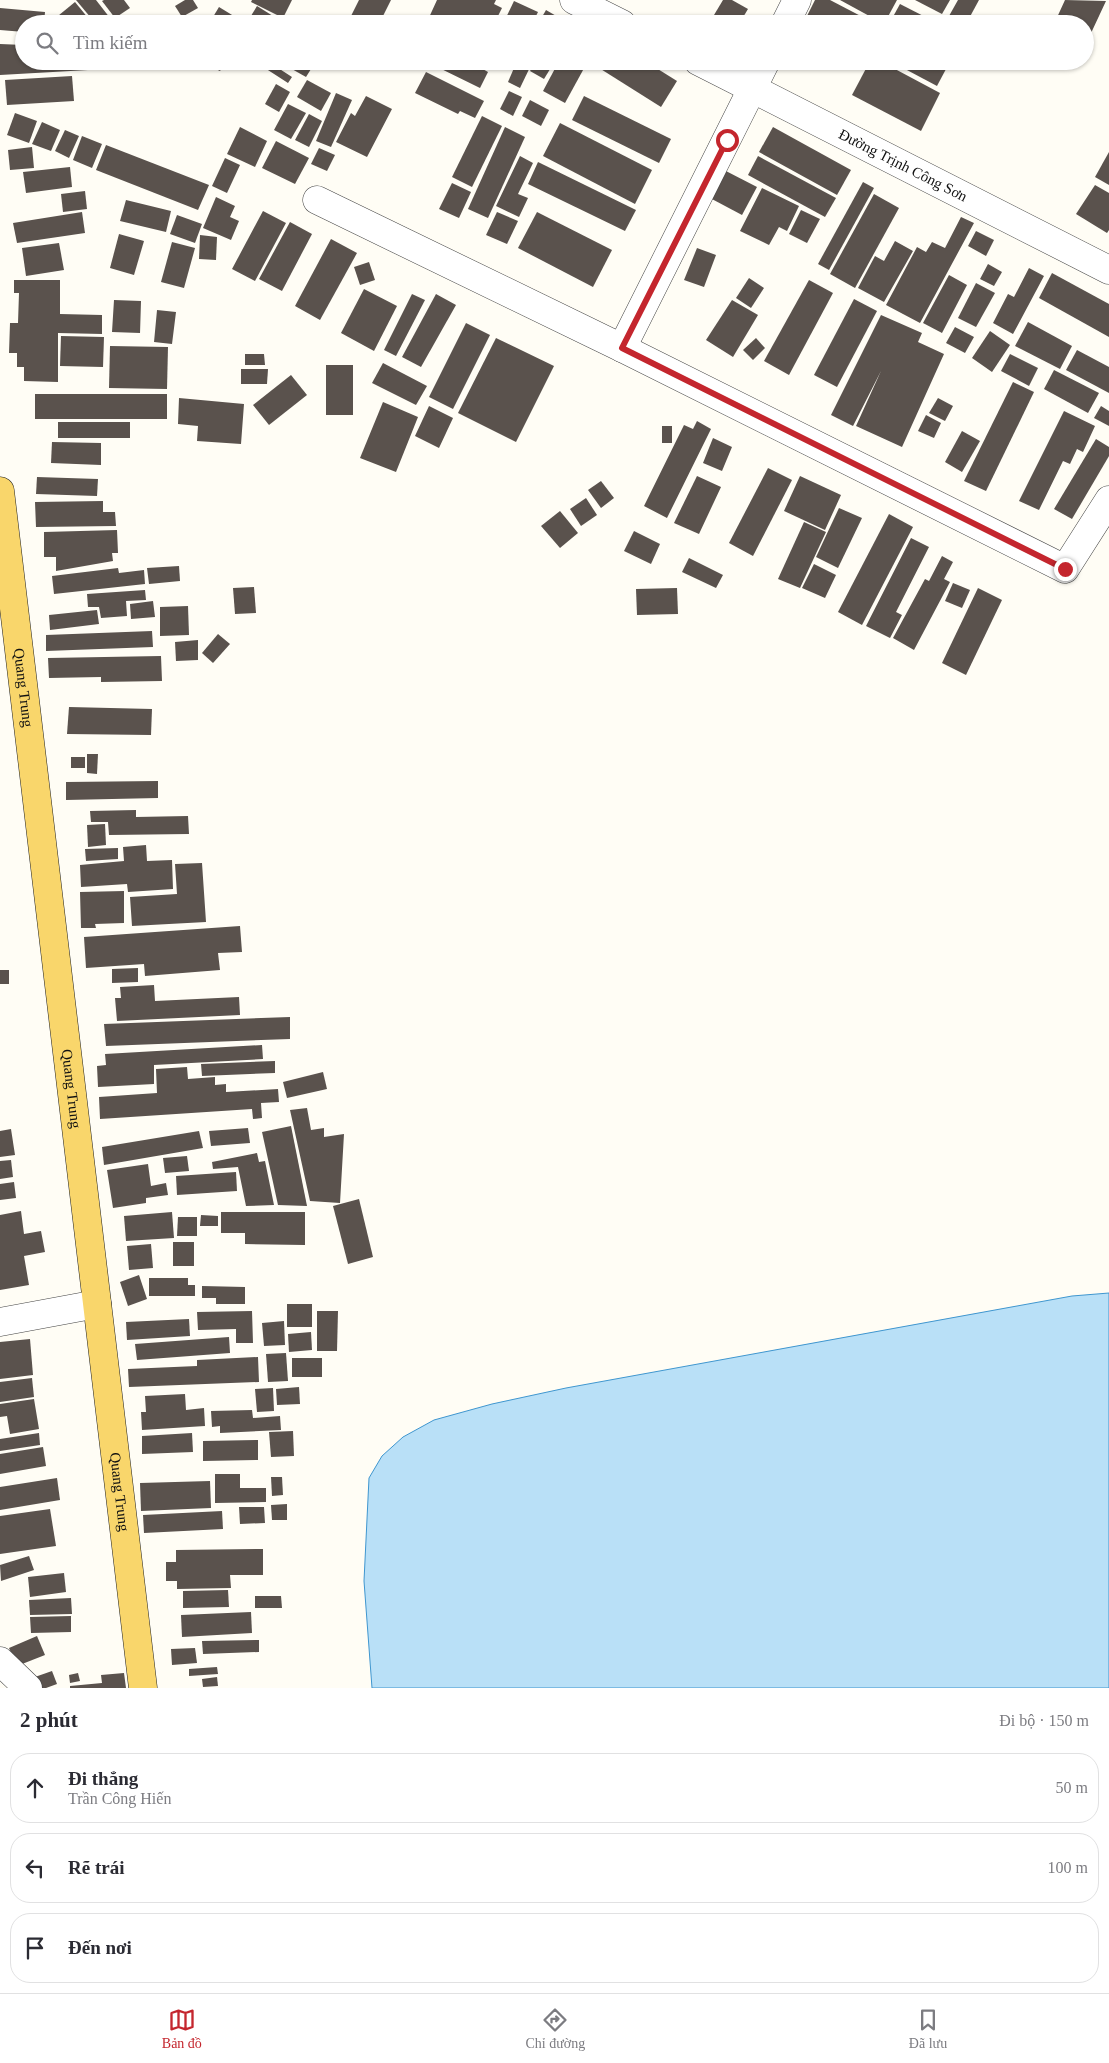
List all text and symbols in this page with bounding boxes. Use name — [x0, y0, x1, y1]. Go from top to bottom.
search box — [15, 15, 1094, 70]
icon: search — [33, 29, 61, 57]
text: Tìm kiếm — [73, 32, 147, 53]
street label: Đường Trịnh Công Sơn — [836, 126, 970, 205]
route start — [716, 129, 739, 152]
route end — [1054, 558, 1077, 581]
street label: Quang Trung — [11, 647, 36, 729]
street label: Quang Trung — [59, 1048, 84, 1130]
street label: Quang Trung — [107, 1451, 132, 1533]
text: 2 phút — [20, 1708, 78, 1732]
text: Đi bộ · 150 m — [999, 1712, 1089, 1729]
text: Đi thẳng — [68, 1768, 138, 1789]
icon: ahead — [21, 1774, 49, 1802]
text: 50 m — [1056, 1779, 1088, 1796]
text: Trần Công Hiến — [68, 1790, 171, 1807]
icon: left — [21, 1854, 49, 1882]
text: Rẽ trái — [68, 1857, 124, 1878]
text: 100 m — [1048, 1859, 1088, 1876]
icon: arrive — [21, 1934, 49, 1962]
text: Đến nơi — [68, 1937, 132, 1958]
tab: Bản đồ — [162, 2006, 202, 2052]
tab: Chỉ đường — [526, 2006, 585, 2052]
tab: Đã lưu — [909, 2006, 947, 2052]

